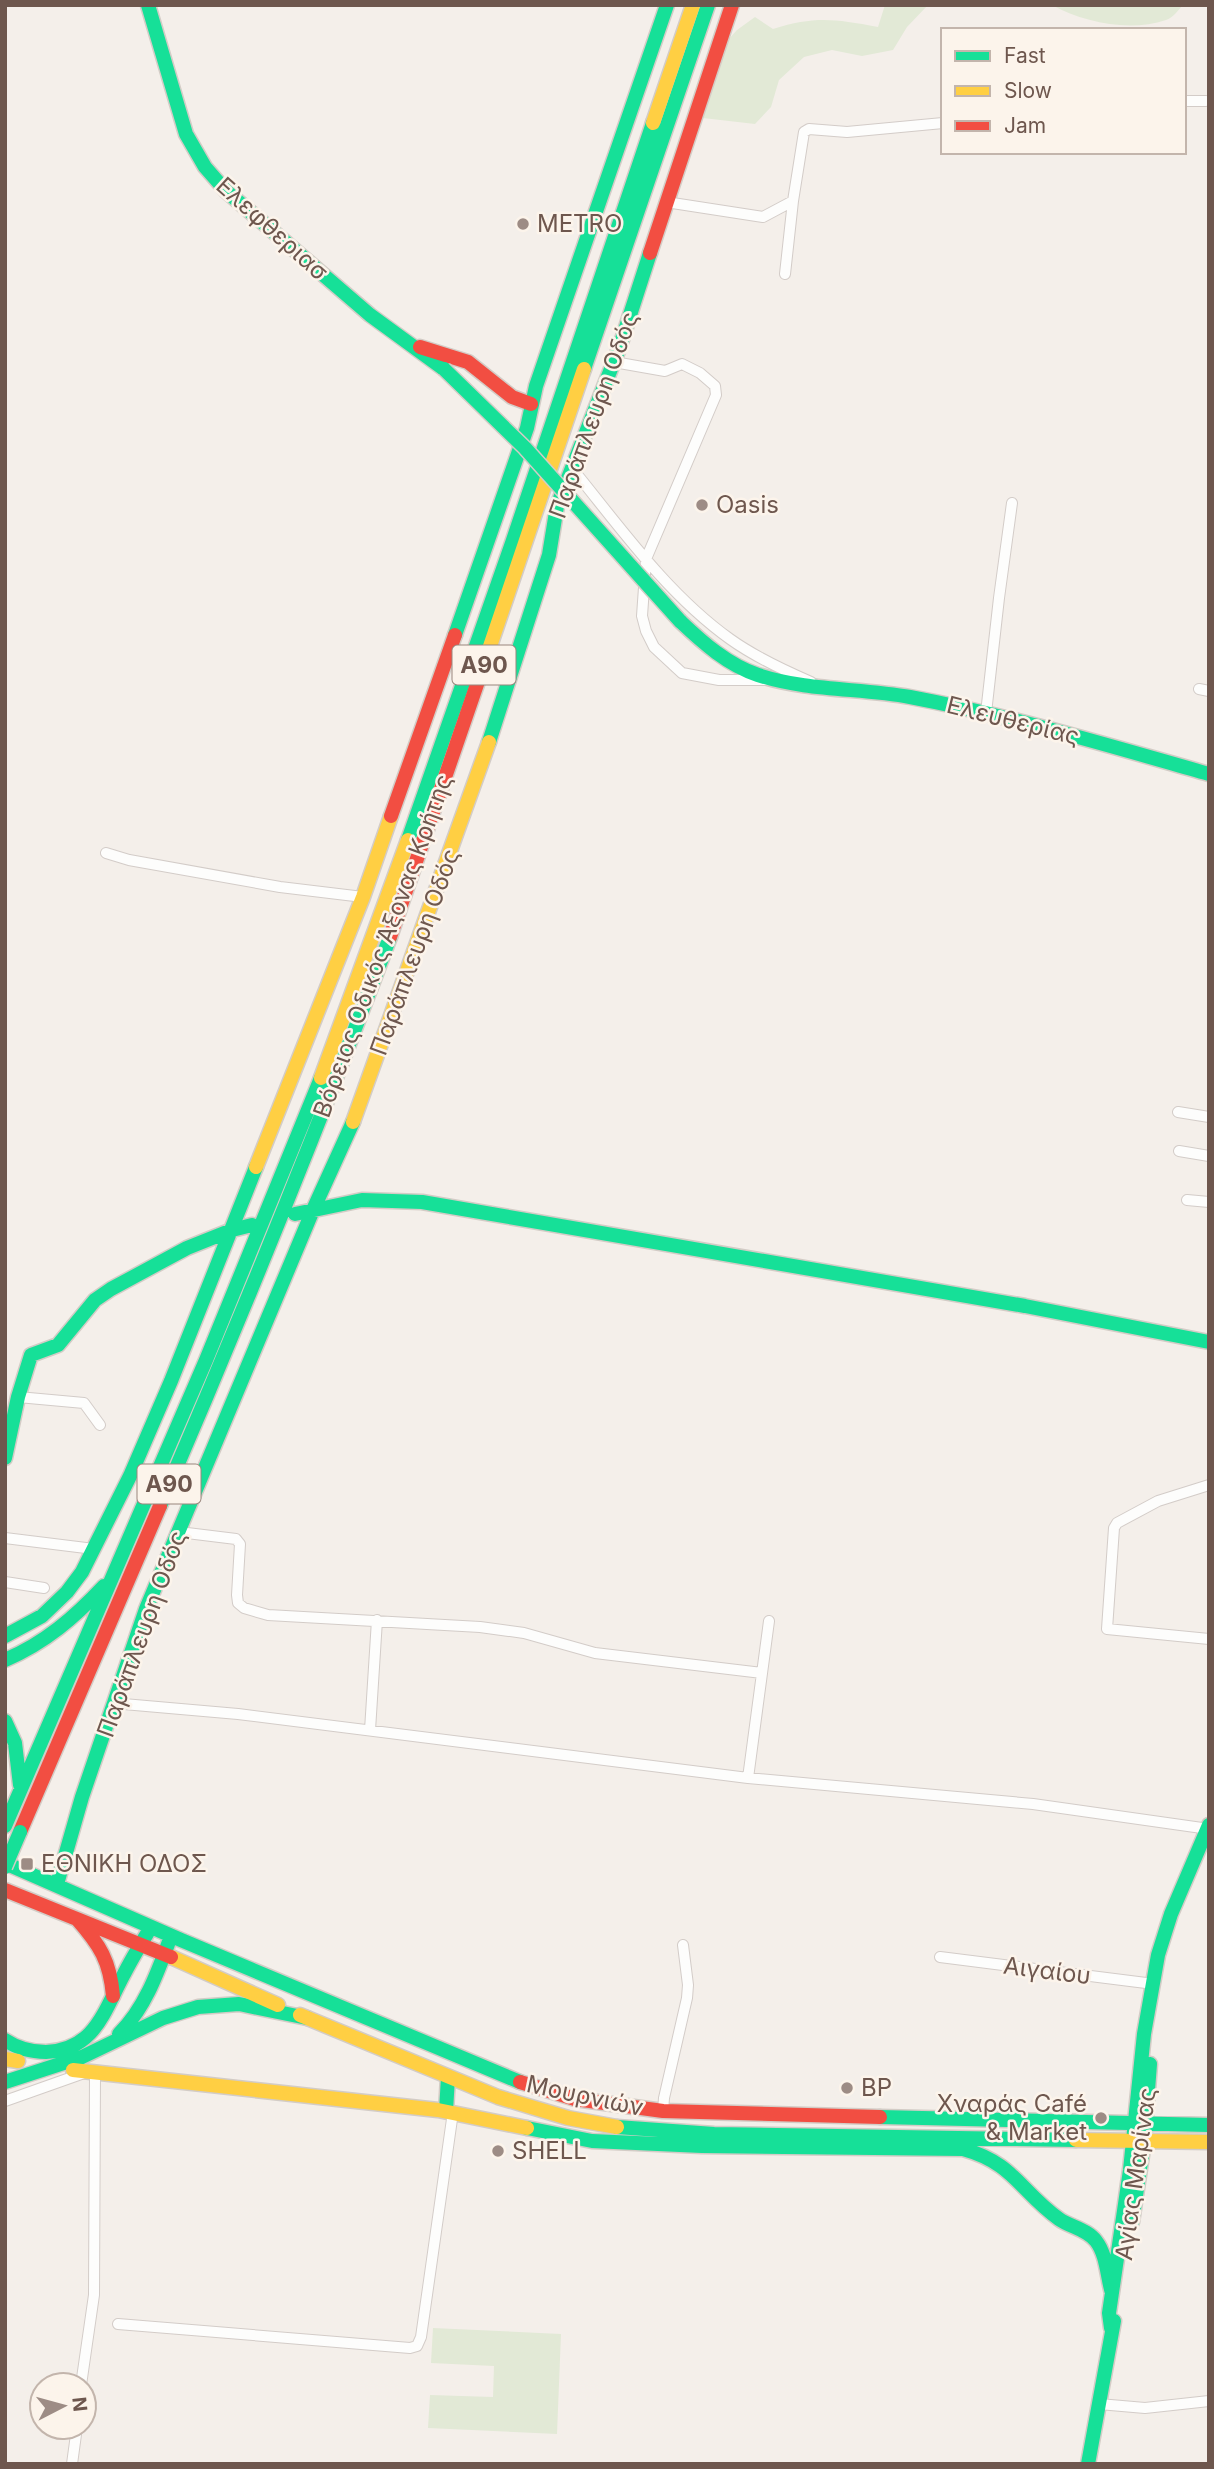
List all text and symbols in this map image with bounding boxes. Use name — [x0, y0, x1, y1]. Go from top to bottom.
legend — [941, 28, 1186, 154]
text: Fast — [1004, 43, 1046, 68]
text: Slow — [1004, 78, 1052, 103]
text: Jam — [1004, 113, 1046, 138]
street label: Ελεφθεριασ — [211, 171, 334, 286]
place label: METRO — [537, 209, 622, 238]
marker: METRO — [515, 216, 531, 232]
street label: Παράπλευρη Οδός — [543, 308, 644, 522]
place label: Oasis — [716, 490, 779, 519]
marker: Oasis — [694, 497, 710, 513]
road number: Α90 — [452, 646, 516, 684]
street label: Ελευθερίας — [944, 690, 1082, 751]
street label: Βόρειος Οδικός Άξονας Κρήτης — [307, 770, 458, 1121]
street label: Παράπλευρη Οδός — [364, 845, 465, 1059]
road number: Α90 — [138, 1464, 200, 1504]
street label: Παράπλευρη Οδός — [91, 1527, 192, 1741]
place label: ΕΘΝΙΚΗ ΟΔΟΣ — [41, 1849, 207, 1878]
marker: ΕΘΝΙΚΗ ΟΔΟΣ — [19, 1856, 35, 1872]
street label: Αιγαίου — [1002, 1951, 1092, 1990]
street label: Μουρνιών — [524, 2069, 646, 2122]
place label: BP — [861, 2073, 892, 2102]
marker: BP — [839, 2080, 855, 2096]
street label: Αγίας Μαρίνας — [1109, 2086, 1162, 2262]
place label: Χναράς Café & Market — [937, 2089, 1087, 2146]
marker: Χναράς Café & Market — [1093, 2110, 1109, 2126]
place label: SHELL — [512, 2136, 587, 2165]
marker: SHELL — [490, 2143, 506, 2159]
north arrow — [28, 2371, 98, 2441]
text: N — [67, 2396, 92, 2413]

